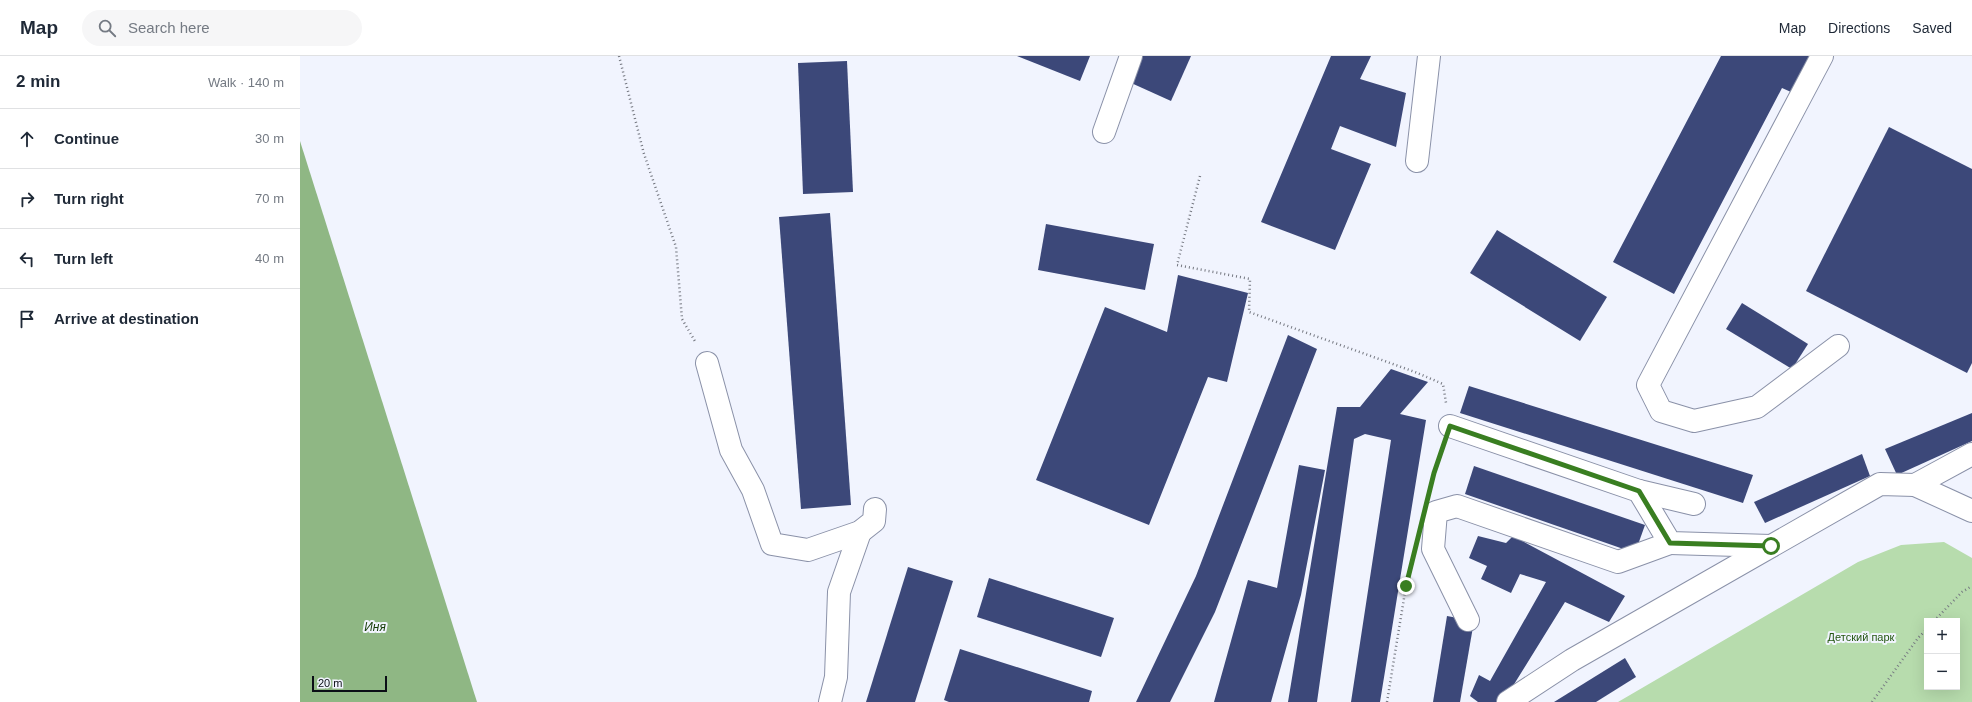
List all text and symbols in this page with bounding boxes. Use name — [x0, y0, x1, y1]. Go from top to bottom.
search box — [82, 10, 362, 46]
text: Map — [20, 17, 58, 38]
icon: search — [96, 17, 118, 39]
text: Search here — [128, 19, 210, 36]
text: Map — [1779, 20, 1806, 36]
text: Directions — [1828, 20, 1890, 36]
text: Saved — [1912, 20, 1952, 36]
text: 2 min — [16, 72, 60, 91]
text: Walk · 140 m — [208, 75, 284, 90]
icon: ahead — [16, 128, 38, 150]
text: Continue — [54, 130, 119, 147]
text: 30 m — [255, 131, 284, 146]
icon: right — [16, 188, 38, 210]
text: Turn right — [54, 190, 124, 207]
text: 70 m — [255, 191, 284, 206]
icon: left — [16, 248, 38, 270]
text: Turn left — [54, 250, 113, 267]
text: 40 m — [255, 251, 284, 266]
icon: arrive — [16, 308, 38, 330]
text: Arrive at destination — [54, 310, 199, 327]
route start — [1762, 537, 1780, 555]
route end — [1397, 577, 1415, 595]
map controls — [1924, 618, 1960, 690]
button: + — [1924, 618, 1960, 654]
water label: Иня — [364, 620, 386, 634]
park label: Детский парк — [1828, 631, 1895, 643]
button: − — [1924, 654, 1960, 690]
scale bar — [312, 674, 387, 693]
text: 20 m — [318, 677, 342, 689]

